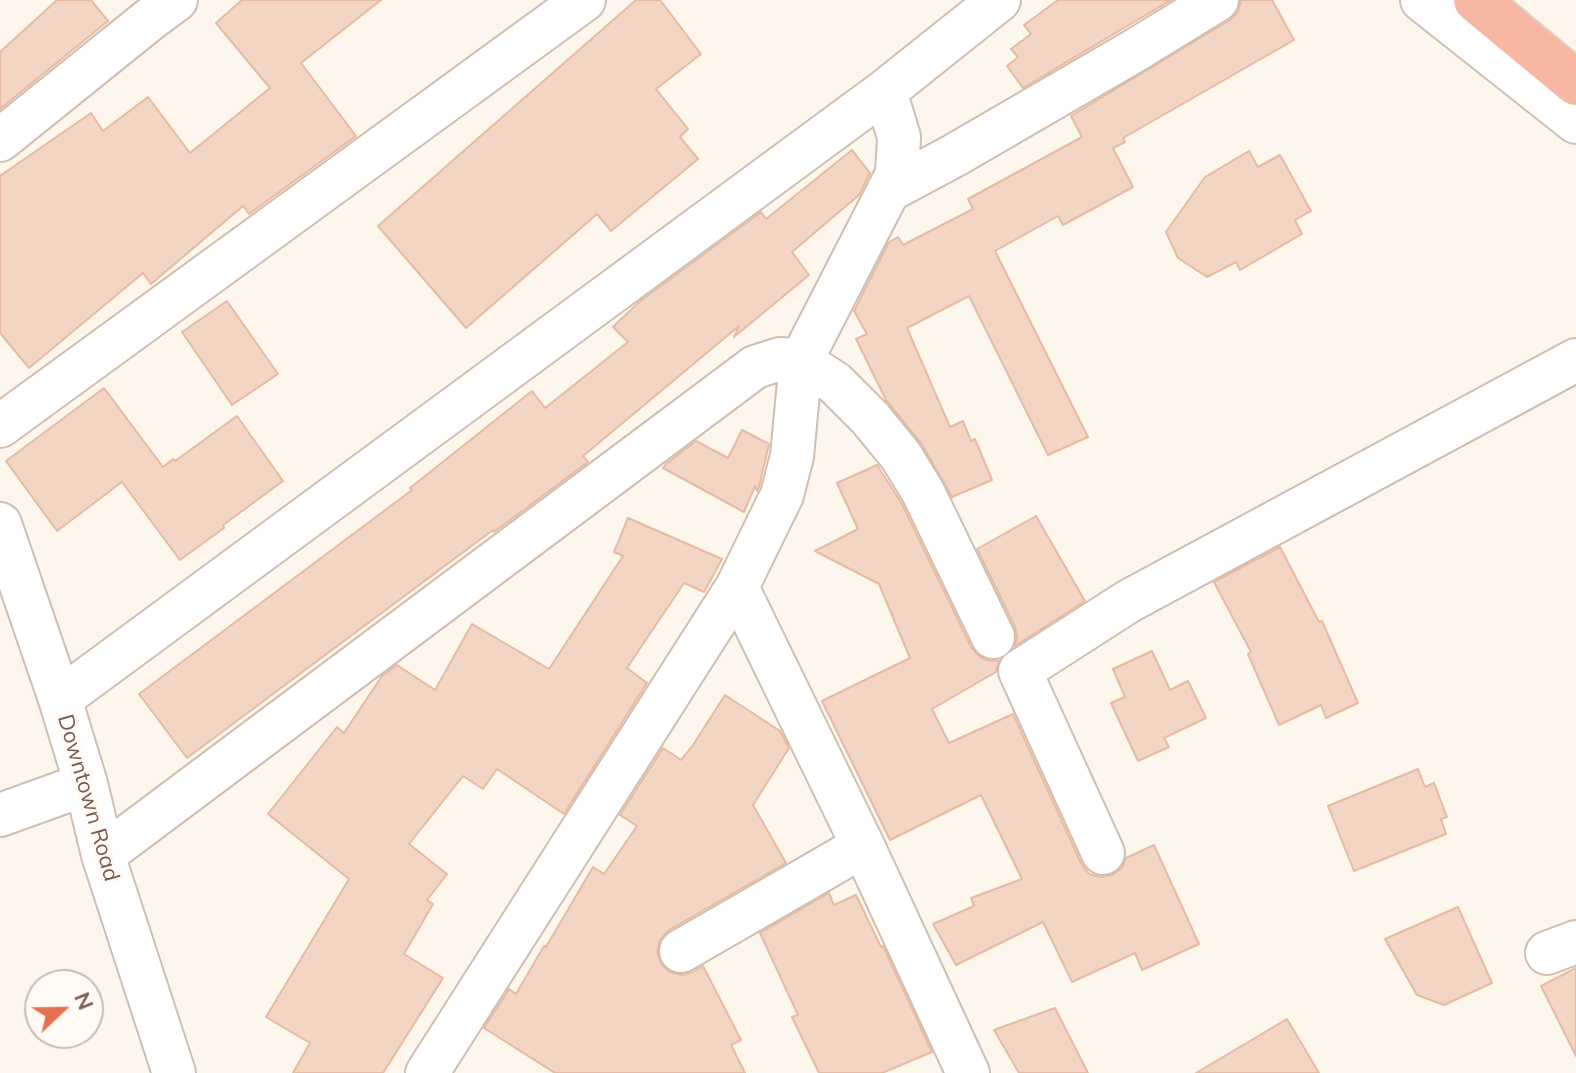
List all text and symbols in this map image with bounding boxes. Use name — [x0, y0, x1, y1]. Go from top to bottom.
street label: Downtown Road — [52, 711, 124, 885]
north arrow — [24, 969, 104, 1049]
text: N — [68, 988, 100, 1014]

